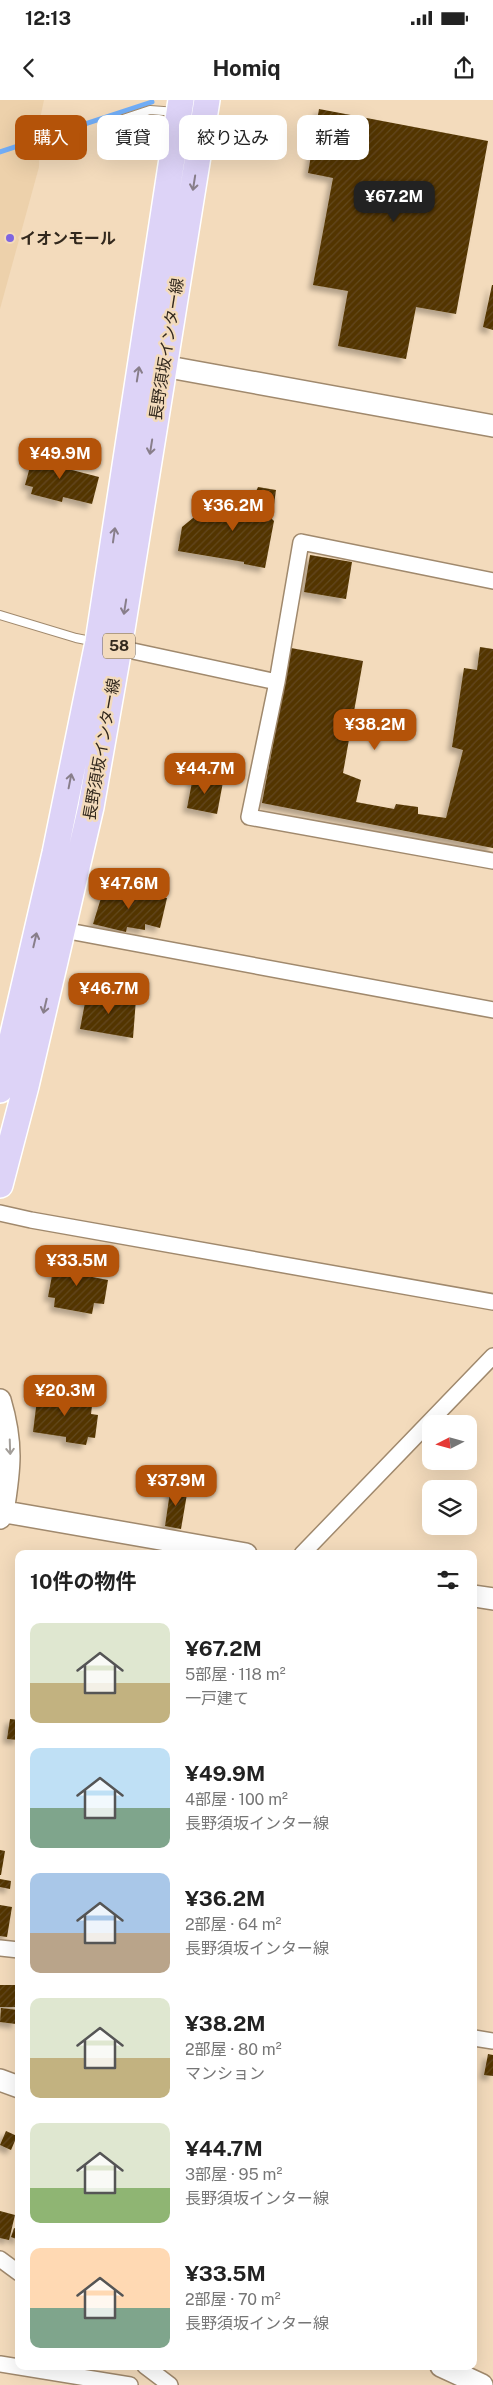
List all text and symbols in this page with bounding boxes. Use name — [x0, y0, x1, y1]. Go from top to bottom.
text: 12:13 — [25, 7, 71, 29]
icon: back — [15, 54, 43, 82]
icon: share — [450, 54, 478, 82]
text: Homiq — [212, 55, 281, 81]
chip: 購入 — [15, 115, 87, 160]
chip: 賃貸 — [97, 115, 169, 160]
chip: 絞り込み — [179, 115, 287, 160]
chip: 新着 — [297, 115, 369, 160]
one-way arrow — [188, 174, 198, 190]
pin: ¥67.2M — [353, 180, 435, 223]
text: ¥67.2M — [365, 187, 423, 206]
place label: イオンモール — [20, 229, 116, 248]
marker: イオンモール — [4, 232, 16, 244]
street label: 長野須坂インター線 — [146, 276, 187, 422]
one-way arrow — [133, 367, 143, 383]
pin: ¥49.9M — [19, 438, 101, 480]
one-way arrow — [145, 438, 155, 454]
text: ¥49.9M — [29, 444, 91, 463]
pin: ¥36.2M — [192, 490, 274, 532]
text: ¥36.2M — [202, 496, 264, 515]
one-way arrow — [109, 527, 119, 543]
one-way arrow — [120, 599, 130, 615]
road number: 58 — [103, 634, 135, 658]
street label: 長野須坂インター線 — [80, 677, 123, 822]
pin: ¥38.2M — [334, 708, 416, 751]
text: ¥38.2M — [344, 715, 406, 734]
pin: ¥44.7M — [164, 752, 246, 795]
text: ¥44.7M — [175, 759, 235, 778]
one-way arrow — [66, 774, 75, 790]
pin: ¥47.6M — [88, 868, 170, 910]
text: ¥47.6M — [100, 874, 158, 893]
one-way arrow — [31, 932, 40, 948]
pin: ¥46.7M — [68, 972, 150, 1015]
text: ¥46.7M — [79, 979, 139, 998]
one-way arrow — [40, 998, 49, 1014]
pin: ¥33.5M — [36, 1244, 118, 1287]
text: ¥33.5M — [46, 1251, 108, 1270]
pin: ¥20.3M — [24, 1374, 106, 1417]
text: ¥20.3M — [35, 1381, 95, 1400]
north arrow — [422, 1415, 478, 1470]
map controls — [422, 1415, 477, 1535]
one-way arrow — [5, 1439, 14, 1455]
pin: ¥37.9M — [135, 1464, 217, 1507]
text: ¥37.9M — [147, 1471, 205, 1490]
button: layers — [422, 1480, 477, 1535]
icon: filters — [434, 1566, 462, 1594]
text: 10件の物件 — [30, 1569, 137, 1594]
text: ¥67.2M — [185, 1636, 262, 1661]
icon: home — [70, 1643, 130, 1703]
text: 5部屋 · 118 m² — [185, 1665, 286, 1684]
text: 一戸建て — [185, 1689, 249, 1708]
text: ¥49.9M — [185, 1761, 265, 1786]
icon: home — [70, 1768, 130, 1828]
text: 4部屋 · 100 m² — [185, 1790, 288, 1809]
text: 長野須坂インター線 — [185, 1814, 329, 1833]
text: ¥36.2M — [185, 1886, 265, 1911]
icon: home — [70, 1893, 130, 1953]
text: 2部屋 · 64 m² — [185, 1915, 281, 1934]
text: 長野須坂インター線 — [185, 1939, 329, 1958]
text: ¥38.2M — [185, 2011, 266, 2036]
icon: home — [70, 2018, 130, 2078]
text: 2部屋 · 80 m² — [185, 2040, 282, 2059]
text: マンション — [185, 2064, 265, 2083]
text: ¥44.7M — [185, 2136, 263, 2161]
icon: home — [70, 2143, 130, 2203]
text: 3部屋 · 95 m² — [185, 2165, 282, 2184]
text: 長野須坂インター線 — [185, 2189, 329, 2208]
text: ¥33.5M — [185, 2261, 266, 2286]
icon: home — [70, 2268, 130, 2328]
text: 2部屋 · 70 m² — [185, 2290, 281, 2309]
text: 長野須坂インター線 — [185, 2314, 329, 2333]

